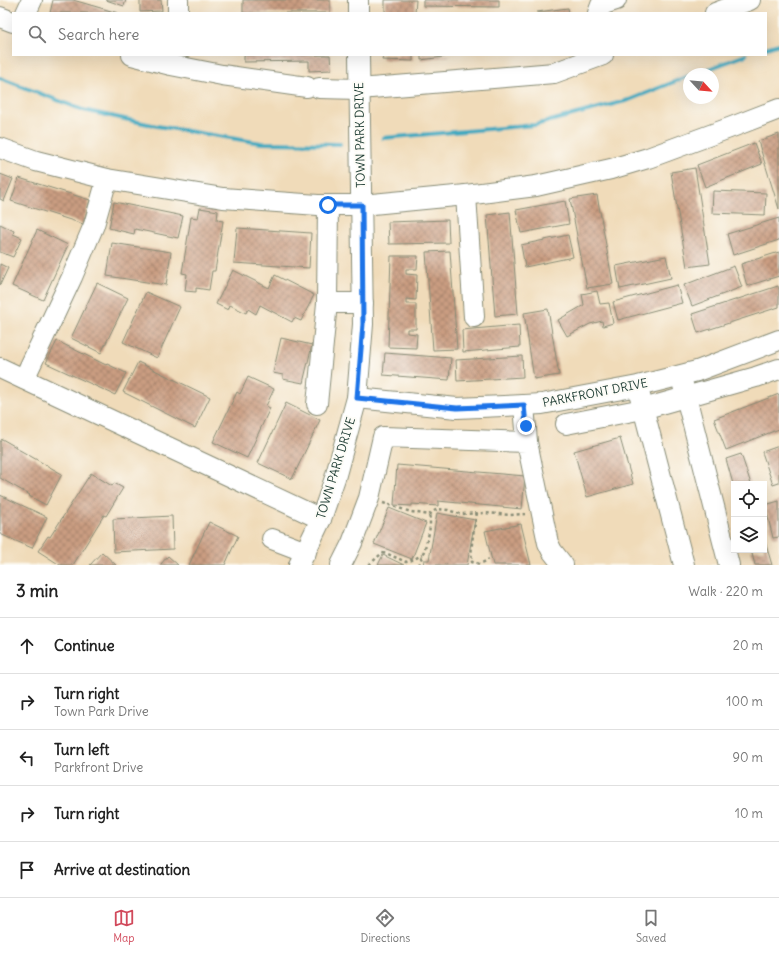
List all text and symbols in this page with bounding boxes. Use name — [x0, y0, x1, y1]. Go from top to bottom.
search box — [12, 12, 767, 56]
icon: search — [26, 23, 48, 45]
text: Search here — [58, 25, 139, 44]
north arrow — [683, 68, 719, 104]
street label: TOWN PARK DRIVE — [351, 82, 368, 188]
route start — [319, 196, 337, 214]
street label: PARKFRONT DRIVE — [541, 375, 649, 410]
street label: TOWN PARK DRIVE — [313, 415, 358, 521]
route end — [517, 417, 535, 435]
map controls — [731, 481, 767, 553]
button: locate — [731, 481, 767, 517]
button: layers — [731, 517, 767, 553]
text: 3 min — [16, 580, 58, 602]
text: Walk · 220 m — [688, 583, 763, 600]
icon: ahead — [16, 635, 38, 657]
text: Continue — [54, 636, 115, 655]
text: 20 m — [733, 637, 763, 654]
text: Turn right — [54, 684, 119, 703]
icon: right — [16, 691, 38, 713]
text: 100 m — [726, 693, 763, 710]
text: Town Park Drive — [54, 703, 149, 720]
text: Turn left — [54, 740, 109, 759]
icon: left — [16, 747, 38, 769]
text: 90 m — [732, 749, 763, 766]
text: Parkfront Drive — [54, 759, 143, 776]
icon: right — [16, 803, 38, 825]
text: Turn right — [54, 804, 119, 823]
text: 10 m — [735, 805, 763, 822]
icon: arrive — [16, 859, 38, 881]
text: Arrive at destination — [54, 860, 190, 879]
tab: Map — [113, 907, 135, 945]
tab: Directions — [361, 907, 410, 945]
tab: Saved — [636, 907, 666, 945]

